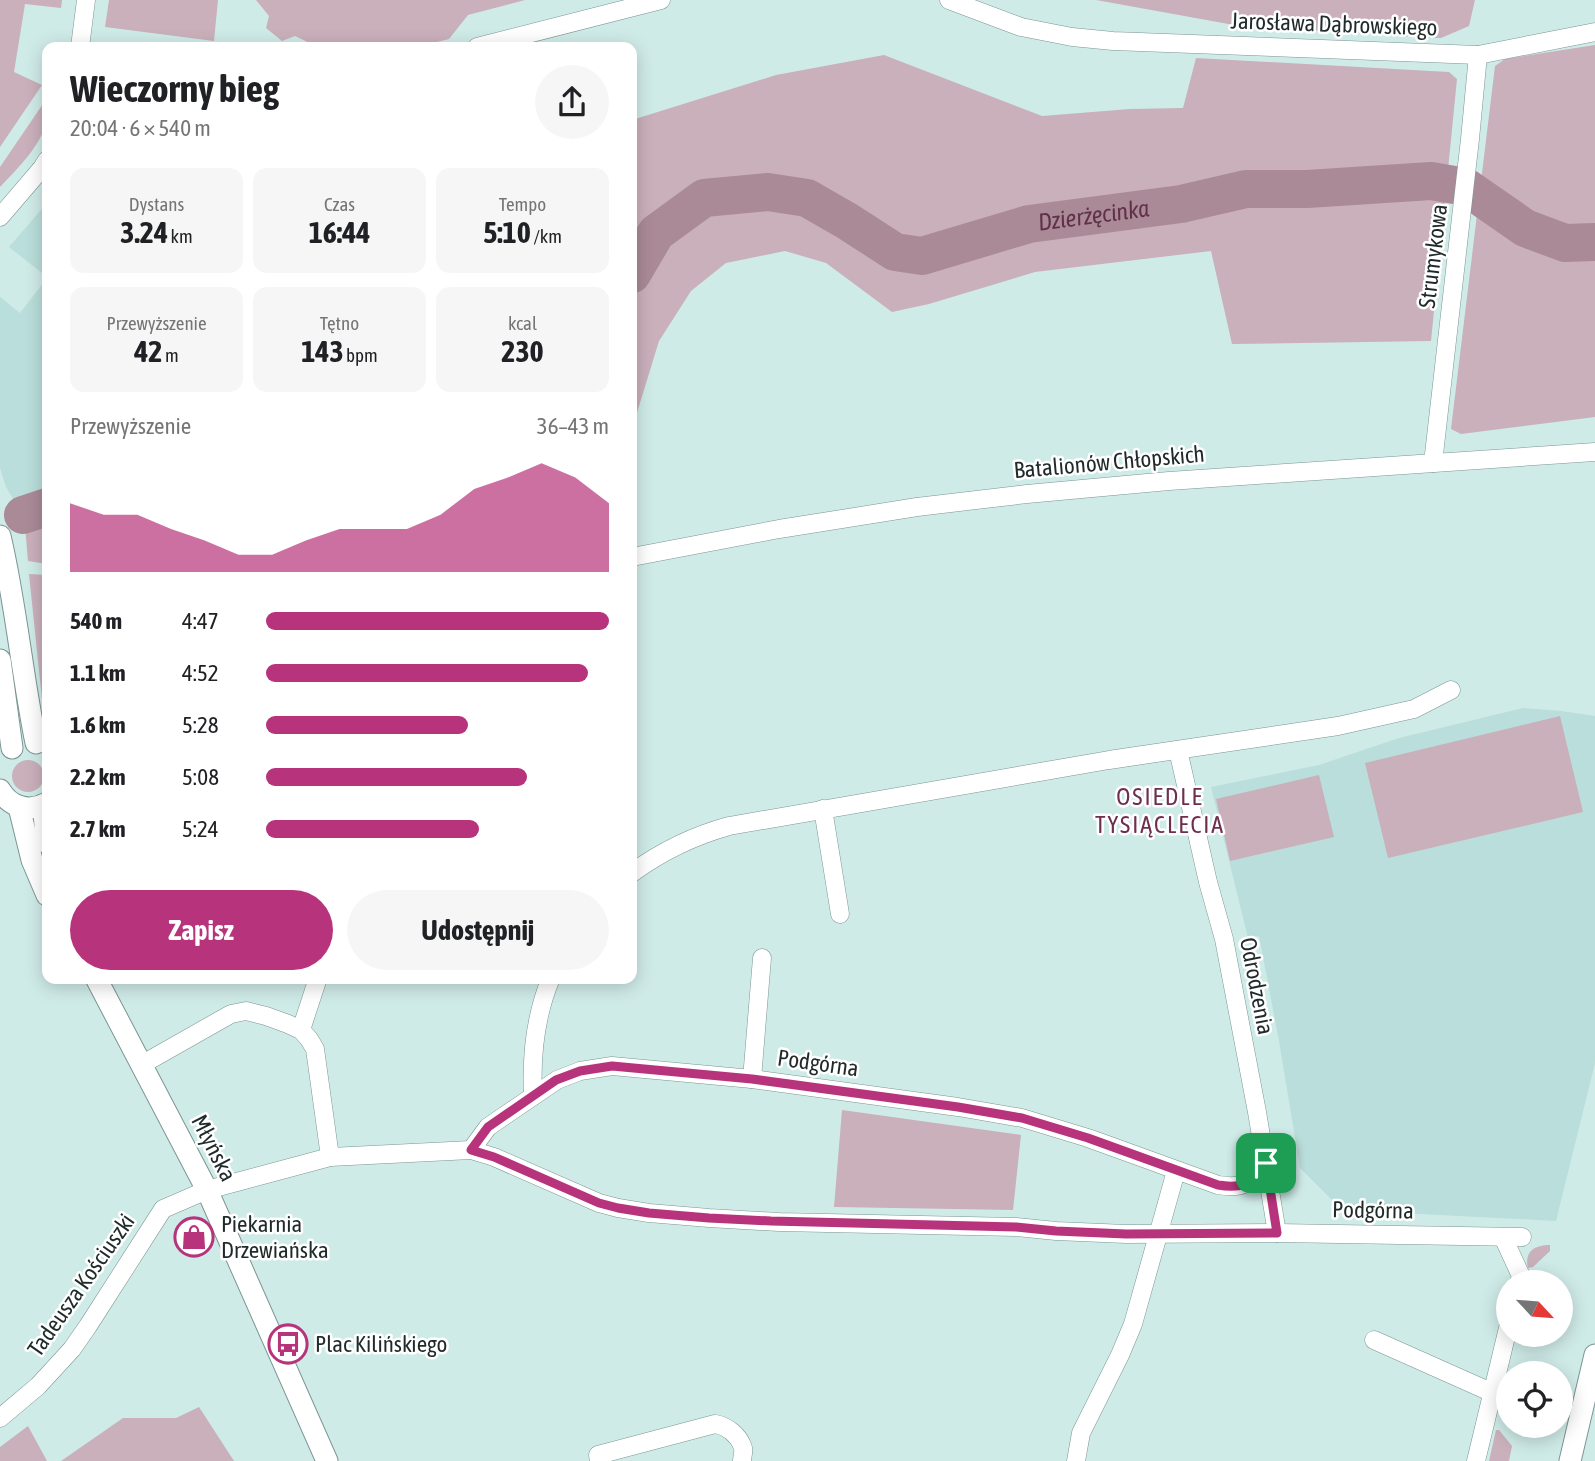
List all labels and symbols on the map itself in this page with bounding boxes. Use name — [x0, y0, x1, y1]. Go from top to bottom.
street label: Jarosława Dąbrowskiego — [1230, 7, 1438, 41]
water label: Dzierżęcinka — [1036, 194, 1151, 236]
street label: Strumykowa — [1414, 202, 1452, 310]
street label: Batalionów Chłopskich — [1013, 441, 1205, 483]
district label: OSIEDLE TYSIĄCLECIA — [1095, 783, 1225, 838]
street label: Odrodzenia — [1235, 935, 1279, 1037]
street label: Podgórna — [776, 1044, 860, 1082]
street label: Młyńska — [186, 1111, 242, 1185]
pin — [1236, 1133, 1296, 1193]
street label: Podgórna — [1332, 1196, 1414, 1224]
street label: Tadeusza Kościuszki — [22, 1209, 140, 1361]
place label: Piekarnia Drzewiańska — [221, 1211, 329, 1263]
shop icon: Piekarnia Drzewiańska — [173, 1216, 215, 1258]
north arrow — [1496, 1270, 1573, 1348]
bus stop icon: Plac Kilińskiego — [267, 1323, 309, 1365]
place label: Plac Kilińskiego — [315, 1331, 447, 1357]

